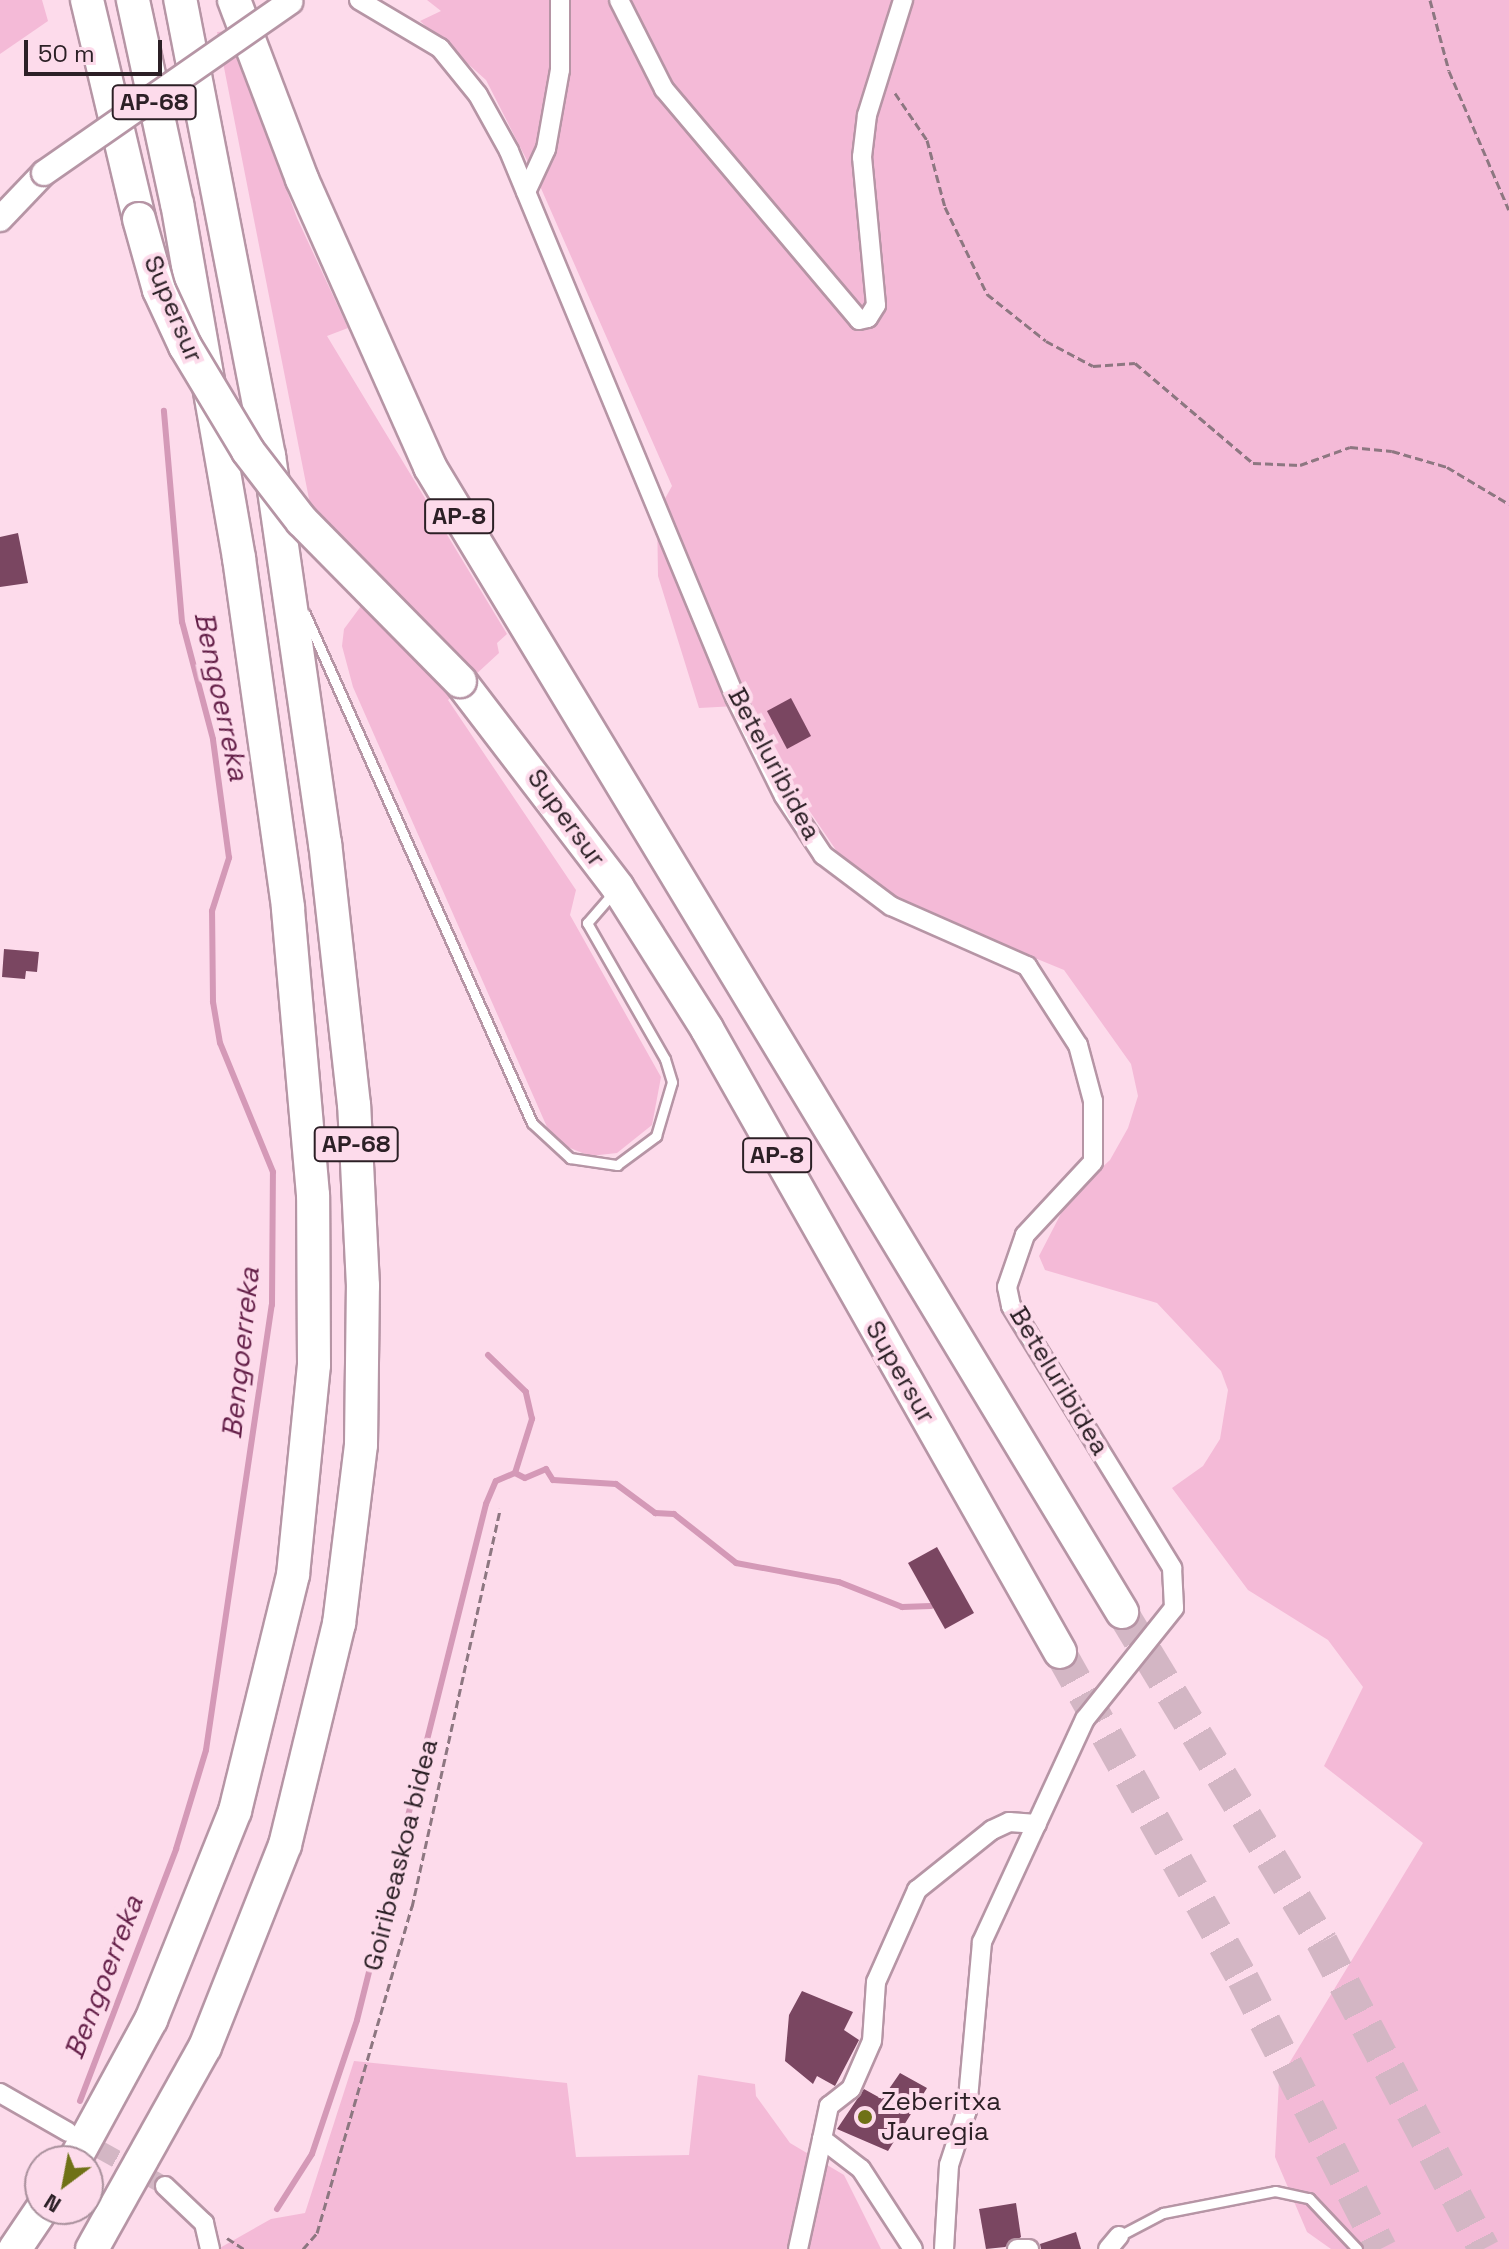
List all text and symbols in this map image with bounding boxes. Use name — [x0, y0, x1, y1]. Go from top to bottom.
scale bar — [28, 24, 166, 74]
text: 50 m — [38, 38, 95, 69]
road number: AP-68 — [110, 82, 198, 122]
street label: Supersur — [137, 251, 209, 367]
road number: AP-8 — [423, 496, 495, 536]
water label: Bengoerreka — [188, 608, 256, 784]
street label: Beteluribidea — [721, 683, 827, 845]
street label: Supersur — [520, 763, 612, 873]
road number: AP-68 — [312, 1124, 400, 1164]
road number: AP-8 — [741, 1135, 813, 1175]
water label: Bengoerreka — [214, 1266, 266, 1440]
street label: Beteluribidea — [1002, 1301, 1116, 1461]
street label: Supersur — [858, 1315, 942, 1429]
street label: Goiribeaskoa bidea — [357, 1736, 445, 1974]
water label: Bengoerreka — [56, 1891, 150, 2063]
place label: Zeberitxa Jauregia — [881, 2086, 1001, 2148]
marker: Zeberitxa Jauregia — [856, 2108, 874, 2126]
north arrow — [24, 2145, 104, 2225]
text: N — [39, 2188, 66, 2219]

